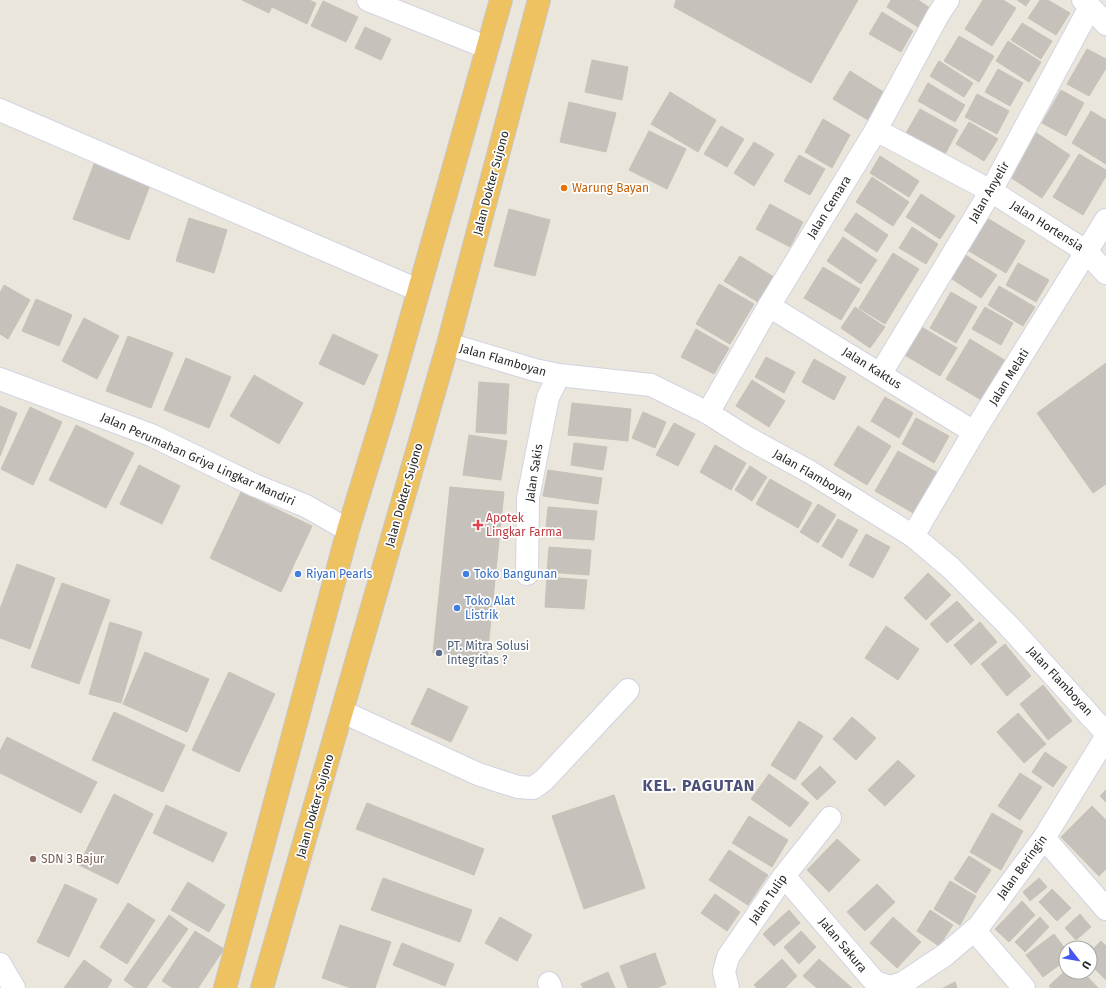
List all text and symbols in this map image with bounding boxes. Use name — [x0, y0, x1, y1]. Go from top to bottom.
street label: Jalan Dokter Sujono — [470, 129, 512, 237]
street label: Jalan Anyelir — [966, 159, 1012, 225]
street label: Jalan Cemara — [804, 173, 854, 241]
place label: Warung Bayan — [572, 181, 649, 195]
marker: Warung Bayan — [559, 183, 569, 193]
street label: Jalan Hortensia — [1008, 198, 1086, 254]
street label: Jalan Flamboyan — [458, 341, 548, 379]
street label: Jalan Kaktus — [840, 344, 904, 392]
street label: Jalan Melati — [986, 346, 1032, 408]
street label: Jalan Perumahan Griya Lingkar Mandiri — [99, 410, 297, 508]
street label: Jalan Dokter Sujono — [382, 441, 426, 549]
street label: Jalan Sakis — [523, 443, 546, 503]
street label: Jalan Flamboyan — [771, 447, 855, 503]
place label: Apotek Lingkar Farma — [486, 511, 562, 539]
marker: Apotek Lingkar Farma — [473, 520, 483, 530]
place label: Riyan Pearls — [306, 567, 373, 581]
place label: Toko Bangunan — [474, 567, 557, 581]
marker: Riyan Pearls — [293, 569, 303, 579]
marker: Toko Bangunan — [461, 569, 471, 579]
place label: Toko Alat Listrik — [465, 594, 516, 622]
marker: Toko Alat Listrik — [452, 603, 462, 613]
place label: PT. Mitra Solusi Integritas ? — [447, 639, 529, 667]
street label: Jalan Flamboyan — [1024, 643, 1096, 719]
marker: PT. Mitra Solusi Integritas ? — [434, 648, 444, 658]
street label: Jalan Dokter Sujono — [293, 752, 337, 860]
district label: KEL. PAGUTAN — [643, 776, 755, 795]
street label: Jalan Beringin — [994, 832, 1050, 902]
place label: SDN 3 Bajur — [41, 852, 105, 866]
marker: SDN 3 Bajur — [28, 854, 38, 864]
street label: Jalan Tulip — [746, 872, 790, 926]
street label: Jalan Sakura — [816, 915, 870, 975]
north arrow — [1058, 940, 1098, 980]
text: U — [1079, 958, 1094, 971]

